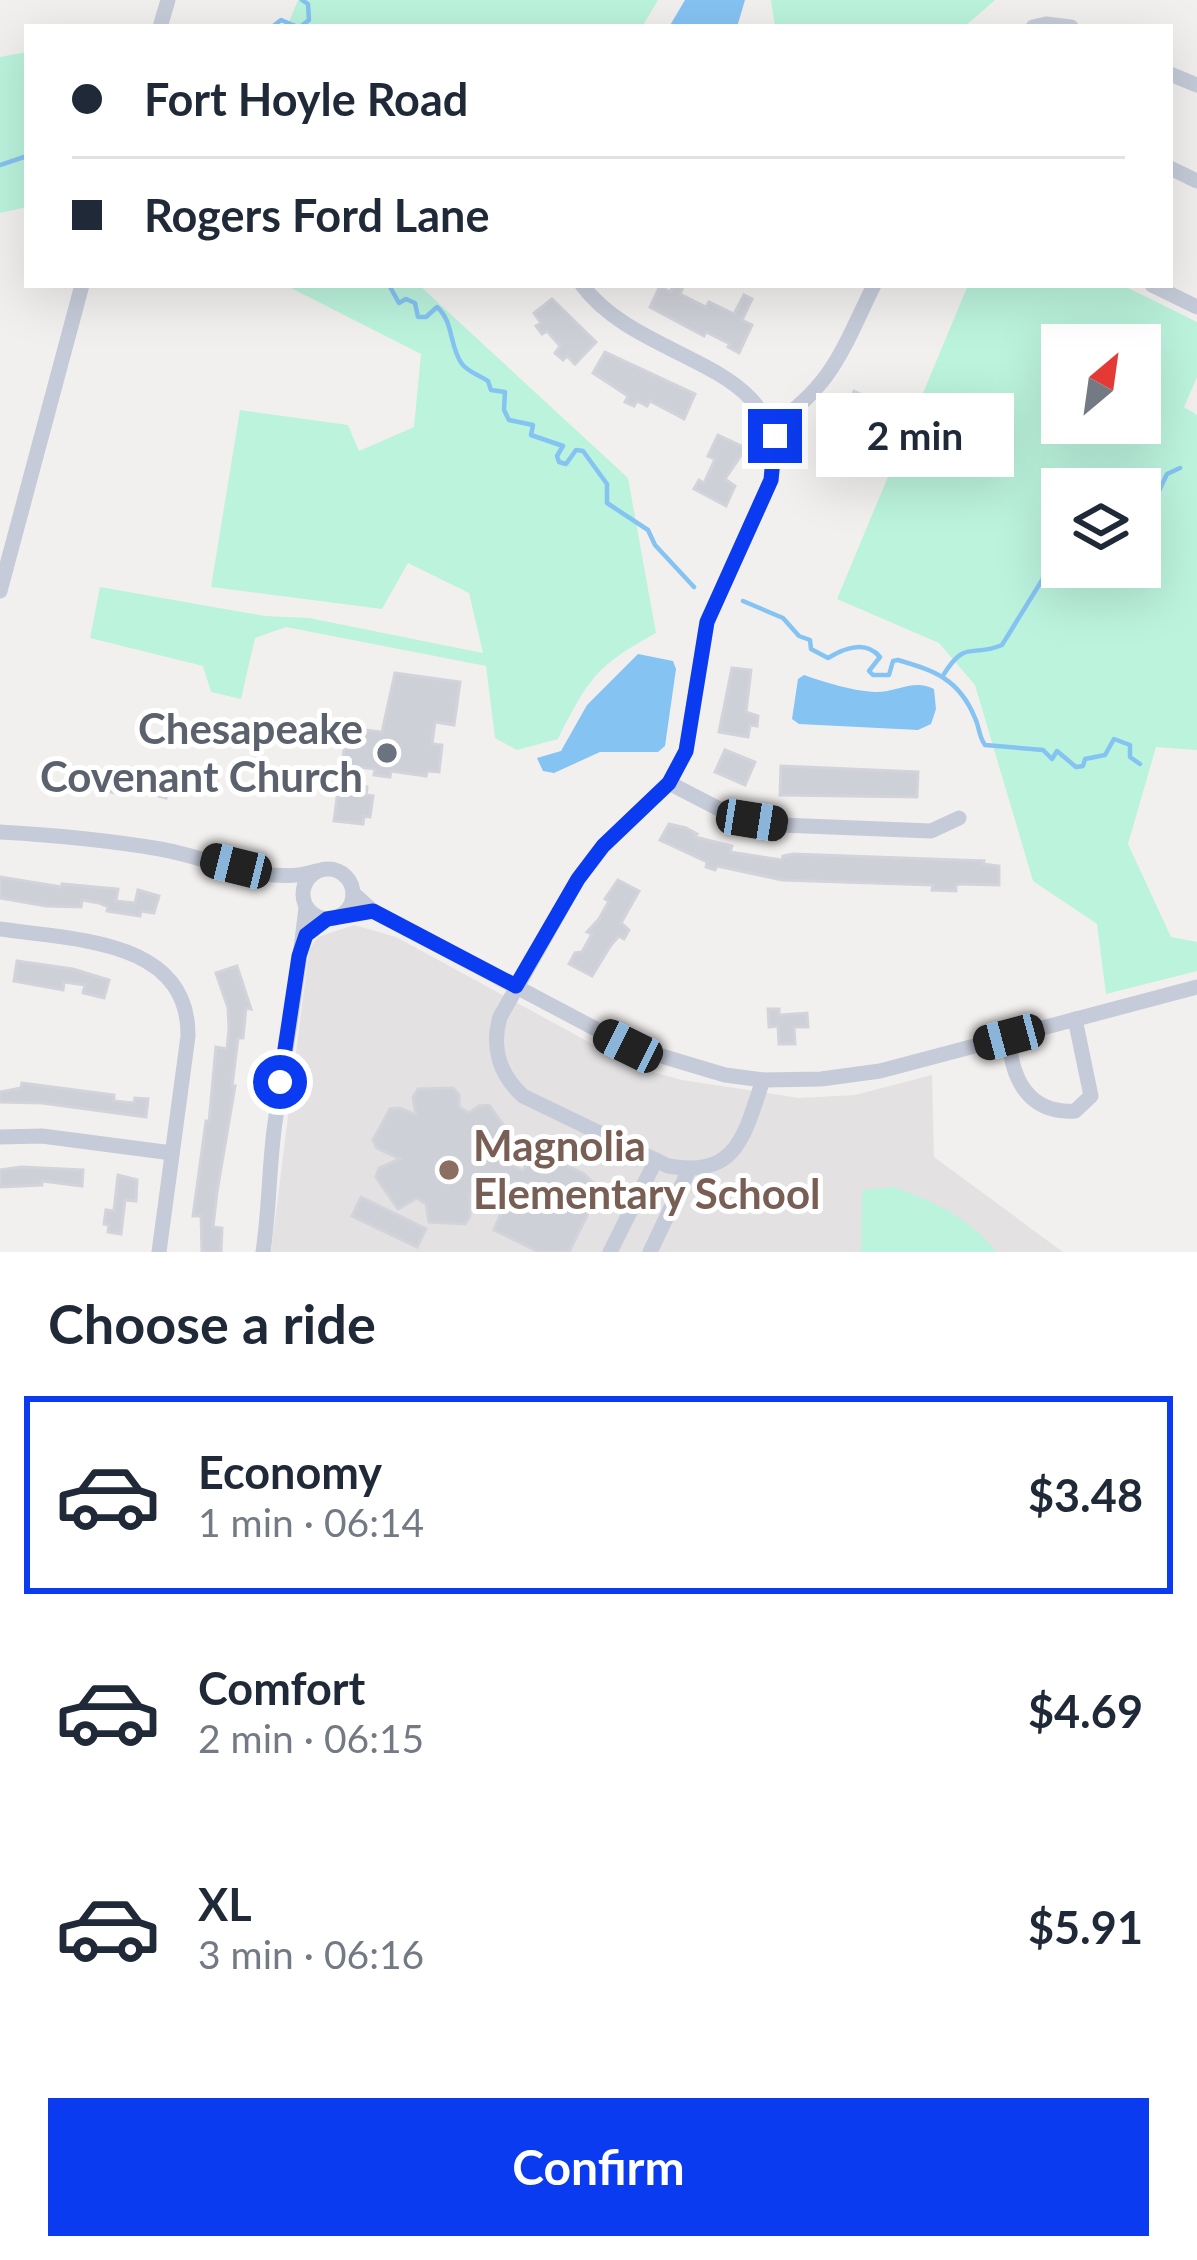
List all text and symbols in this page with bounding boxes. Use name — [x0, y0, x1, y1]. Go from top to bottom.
text: Fort Hoyle Road — [144, 72, 468, 126]
text: Rogers Ford Lane — [144, 188, 490, 242]
north arrow — [1041, 324, 1161, 444]
map controls — [1041, 324, 1161, 588]
callout: 2 min — [817, 394, 1015, 478]
route end — [748, 409, 802, 463]
text: 2 min — [867, 412, 963, 458]
button: layers — [1041, 468, 1161, 588]
place label: Chesapeake Covenant Church — [40, 703, 363, 801]
marker: Chesapeake Covenant Church — [374, 740, 400, 766]
car — [714, 797, 790, 843]
car — [197, 840, 275, 892]
car — [970, 1010, 1048, 1064]
car — [588, 1014, 668, 1078]
route start — [253, 1055, 307, 1109]
place label: Magnolia Elementary School — [473, 1120, 820, 1218]
marker: Magnolia Elementary School — [436, 1157, 462, 1183]
text: Choose a ride — [48, 1291, 376, 1356]
icon: car — [54, 1441, 162, 1549]
text: Economy — [198, 1445, 382, 1499]
text: $3.48 — [1028, 1468, 1143, 1522]
text: 1 min · 06:14 — [198, 1499, 424, 1545]
icon: car — [54, 1657, 162, 1765]
text: Comfort — [198, 1661, 365, 1715]
text: $4.69 — [1028, 1684, 1143, 1738]
text: 2 min · 06:15 — [198, 1715, 424, 1761]
icon: car — [54, 1873, 162, 1981]
text: XL — [198, 1877, 252, 1931]
text: $5.91 — [1028, 1900, 1143, 1954]
text: 3 min · 06:16 — [198, 1931, 424, 1977]
button: Confirm — [48, 2098, 1149, 2236]

